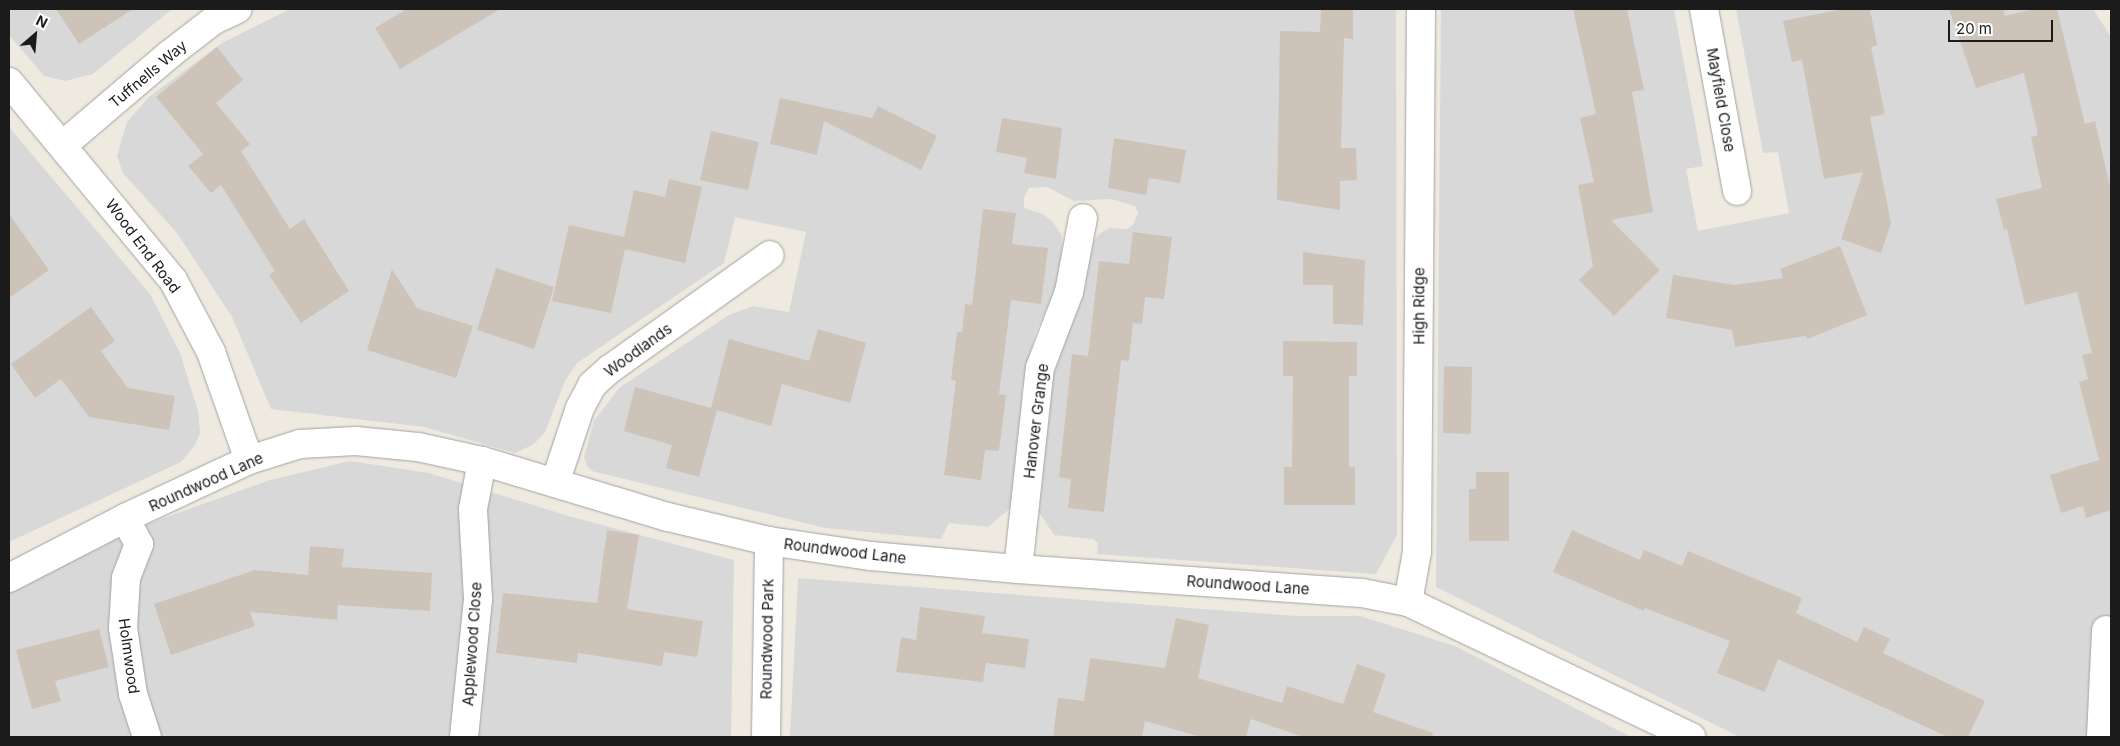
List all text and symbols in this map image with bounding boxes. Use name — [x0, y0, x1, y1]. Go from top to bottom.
north arrow — [10, 10, 60, 60]
scale bar — [1950, 10, 2055, 42]
text: N — [33, 11, 51, 31]
text: 20 m — [1956, 19, 1992, 38]
street label: Tuffnells Way — [106, 36, 190, 112]
street label: Mayfield Close — [1703, 46, 1739, 154]
street label: Wood End Road — [102, 196, 184, 296]
street label: High Ridge — [1410, 267, 1428, 345]
street label: Woodlands — [601, 319, 675, 381]
street label: Hanover Grange — [1020, 362, 1052, 480]
street label: Roundwood Lane — [146, 449, 266, 515]
street label: Roundwood Lane — [783, 535, 907, 567]
street label: Roundwood Lane — [1186, 572, 1310, 598]
street label: Roundwood Park — [757, 578, 777, 700]
street label: Applewood Close — [459, 581, 485, 707]
street label: Holmwood — [115, 617, 143, 695]

